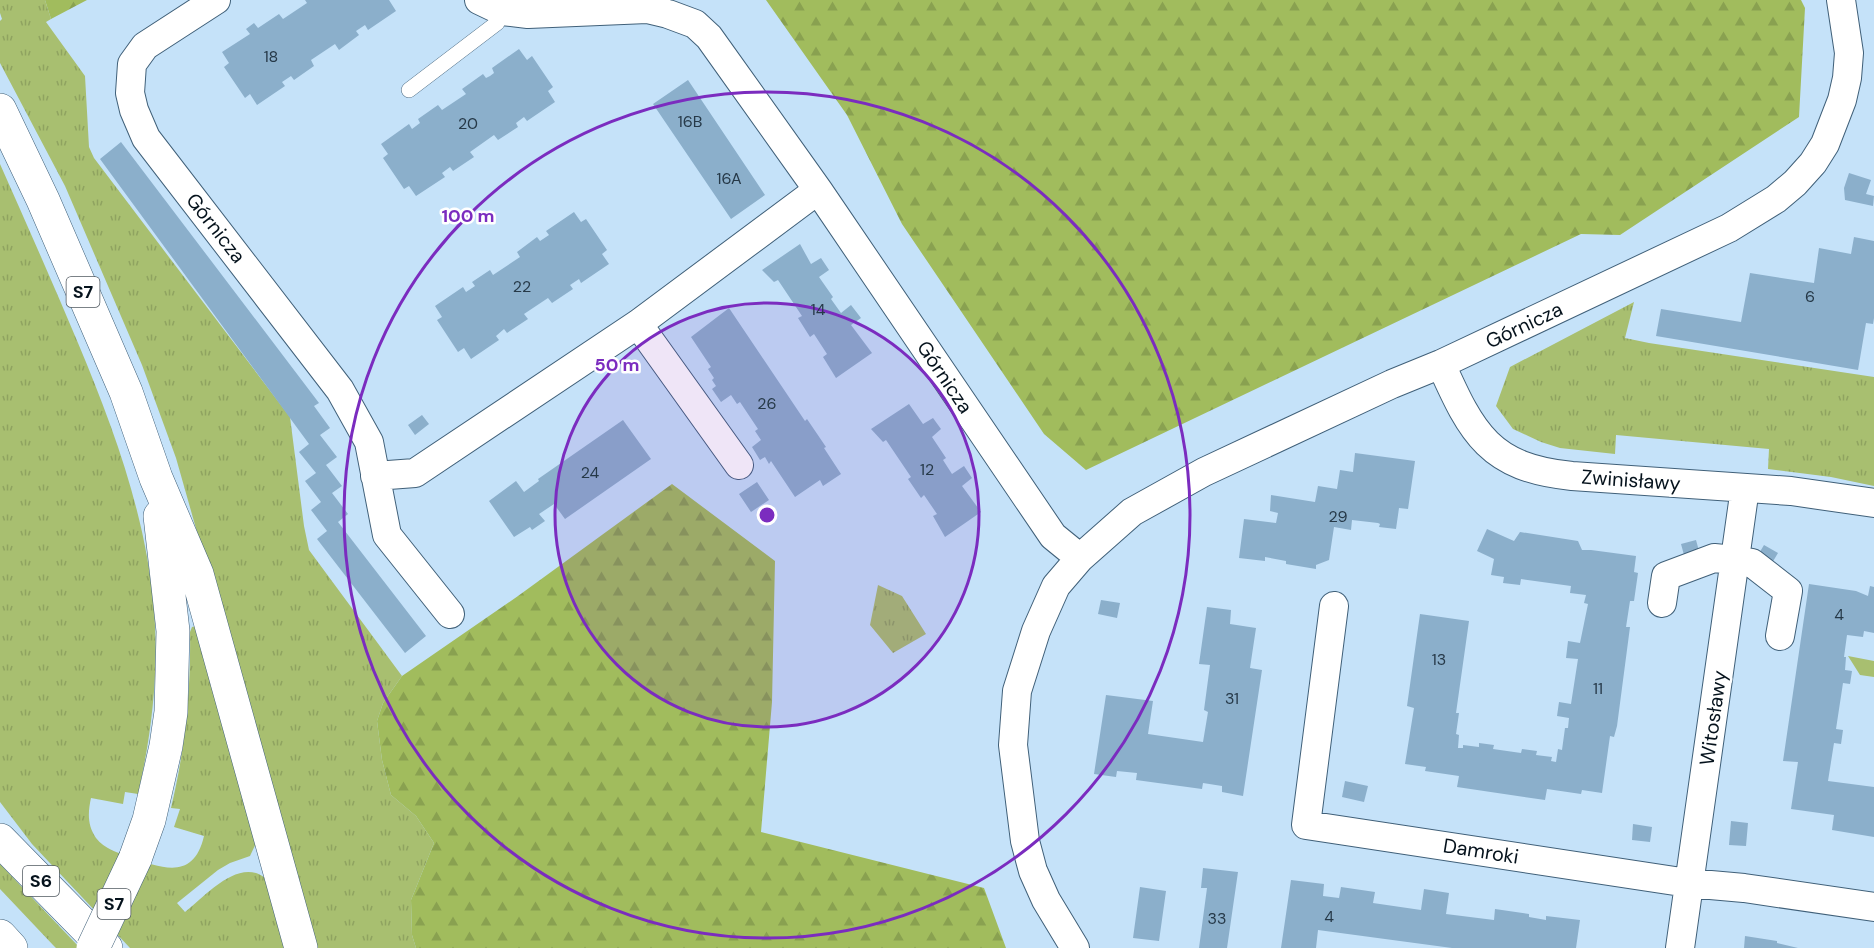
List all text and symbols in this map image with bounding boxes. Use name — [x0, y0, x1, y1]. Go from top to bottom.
house number: 18 — [264, 46, 278, 67]
house number: 16B — [678, 111, 702, 132]
house number: 20 — [458, 113, 478, 134]
house number: 16A — [716, 168, 742, 189]
street label: Górnicza — [180, 188, 252, 268]
text: 100 m — [441, 204, 495, 228]
house number: 22 — [513, 276, 531, 297]
road number: S7 — [66, 277, 100, 307]
house number: 6 — [1805, 286, 1815, 307]
street label: Górnicza — [1481, 296, 1567, 354]
house number: 14 — [811, 299, 826, 320]
street label: Górnicza — [911, 336, 979, 418]
text: 50 m — [594, 353, 640, 377]
house number: 26 — [757, 393, 777, 414]
house number: 12 — [920, 459, 934, 480]
house number: 24 — [581, 462, 600, 483]
street label: Zwinisławy — [1581, 464, 1681, 496]
centre of rings — [757, 505, 777, 525]
house number: 29 — [1328, 506, 1348, 527]
house number: 4 — [1834, 604, 1844, 625]
house number: 13 — [1432, 649, 1446, 670]
street label: Witosławy — [1693, 669, 1733, 767]
house number: 11 — [1593, 678, 1603, 699]
house number: 31 — [1225, 688, 1239, 709]
street label: Damroki — [1441, 832, 1521, 870]
road number: S6 — [23, 866, 59, 896]
road number: S7 — [98, 889, 130, 919]
house number: 4 — [1324, 906, 1334, 927]
house number: 33 — [1208, 908, 1226, 929]

